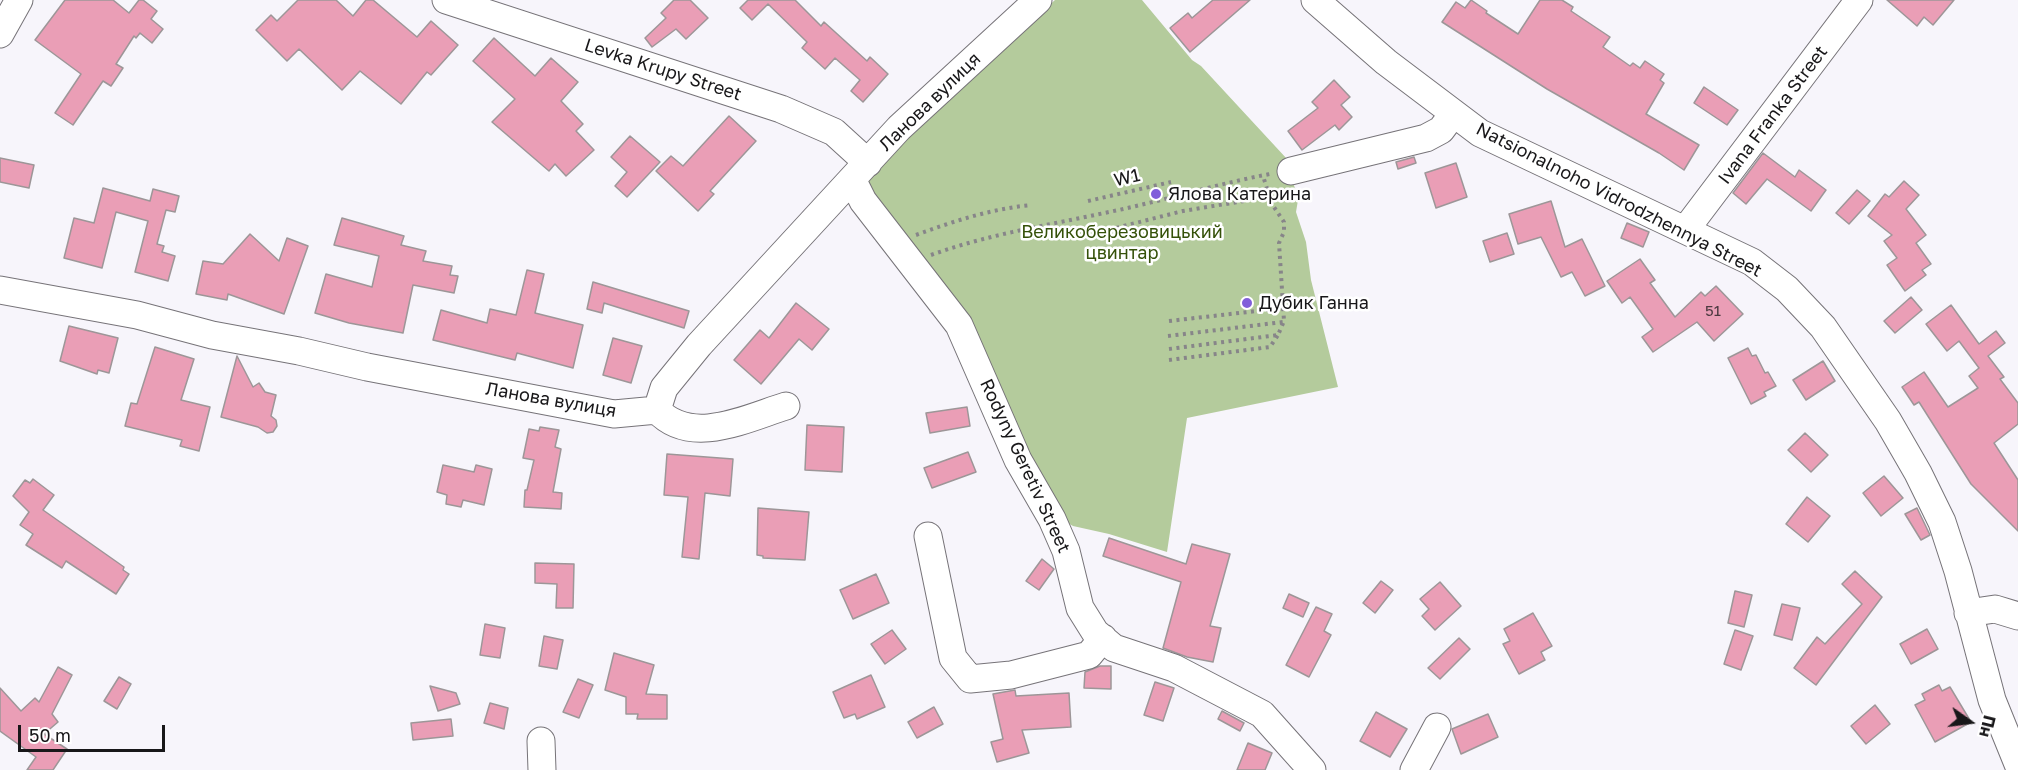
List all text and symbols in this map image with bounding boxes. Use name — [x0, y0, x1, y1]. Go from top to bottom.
street label: Levka Krupy Street — [582, 34, 744, 106]
street label: Ivana Franka Street — [1714, 41, 1832, 189]
street label: Ланова вулиця — [875, 48, 985, 156]
street label: Natsionalnoho Vidrodzhennya Street — [1472, 118, 1766, 282]
street label: W1 — [1112, 165, 1142, 191]
place label: Ялова Катерина — [1168, 183, 1311, 205]
marker: Ялова Катерина — [1149, 187, 1163, 201]
park label: Великоберезовицький цвинтар — [1021, 221, 1223, 264]
place label: Дубик Ганна — [1259, 292, 1369, 314]
marker: Дубик Ганна — [1240, 296, 1254, 310]
house number: 51 — [1705, 302, 1721, 320]
street label: Rodyny Geretiv Street — [975, 376, 1075, 556]
street label: Ланова вулиця — [484, 378, 618, 422]
north arrow — [1940, 692, 2000, 752]
scale bar — [21, 713, 168, 751]
text: Пн — [1975, 713, 2000, 739]
text: 50 m — [29, 724, 71, 746]

